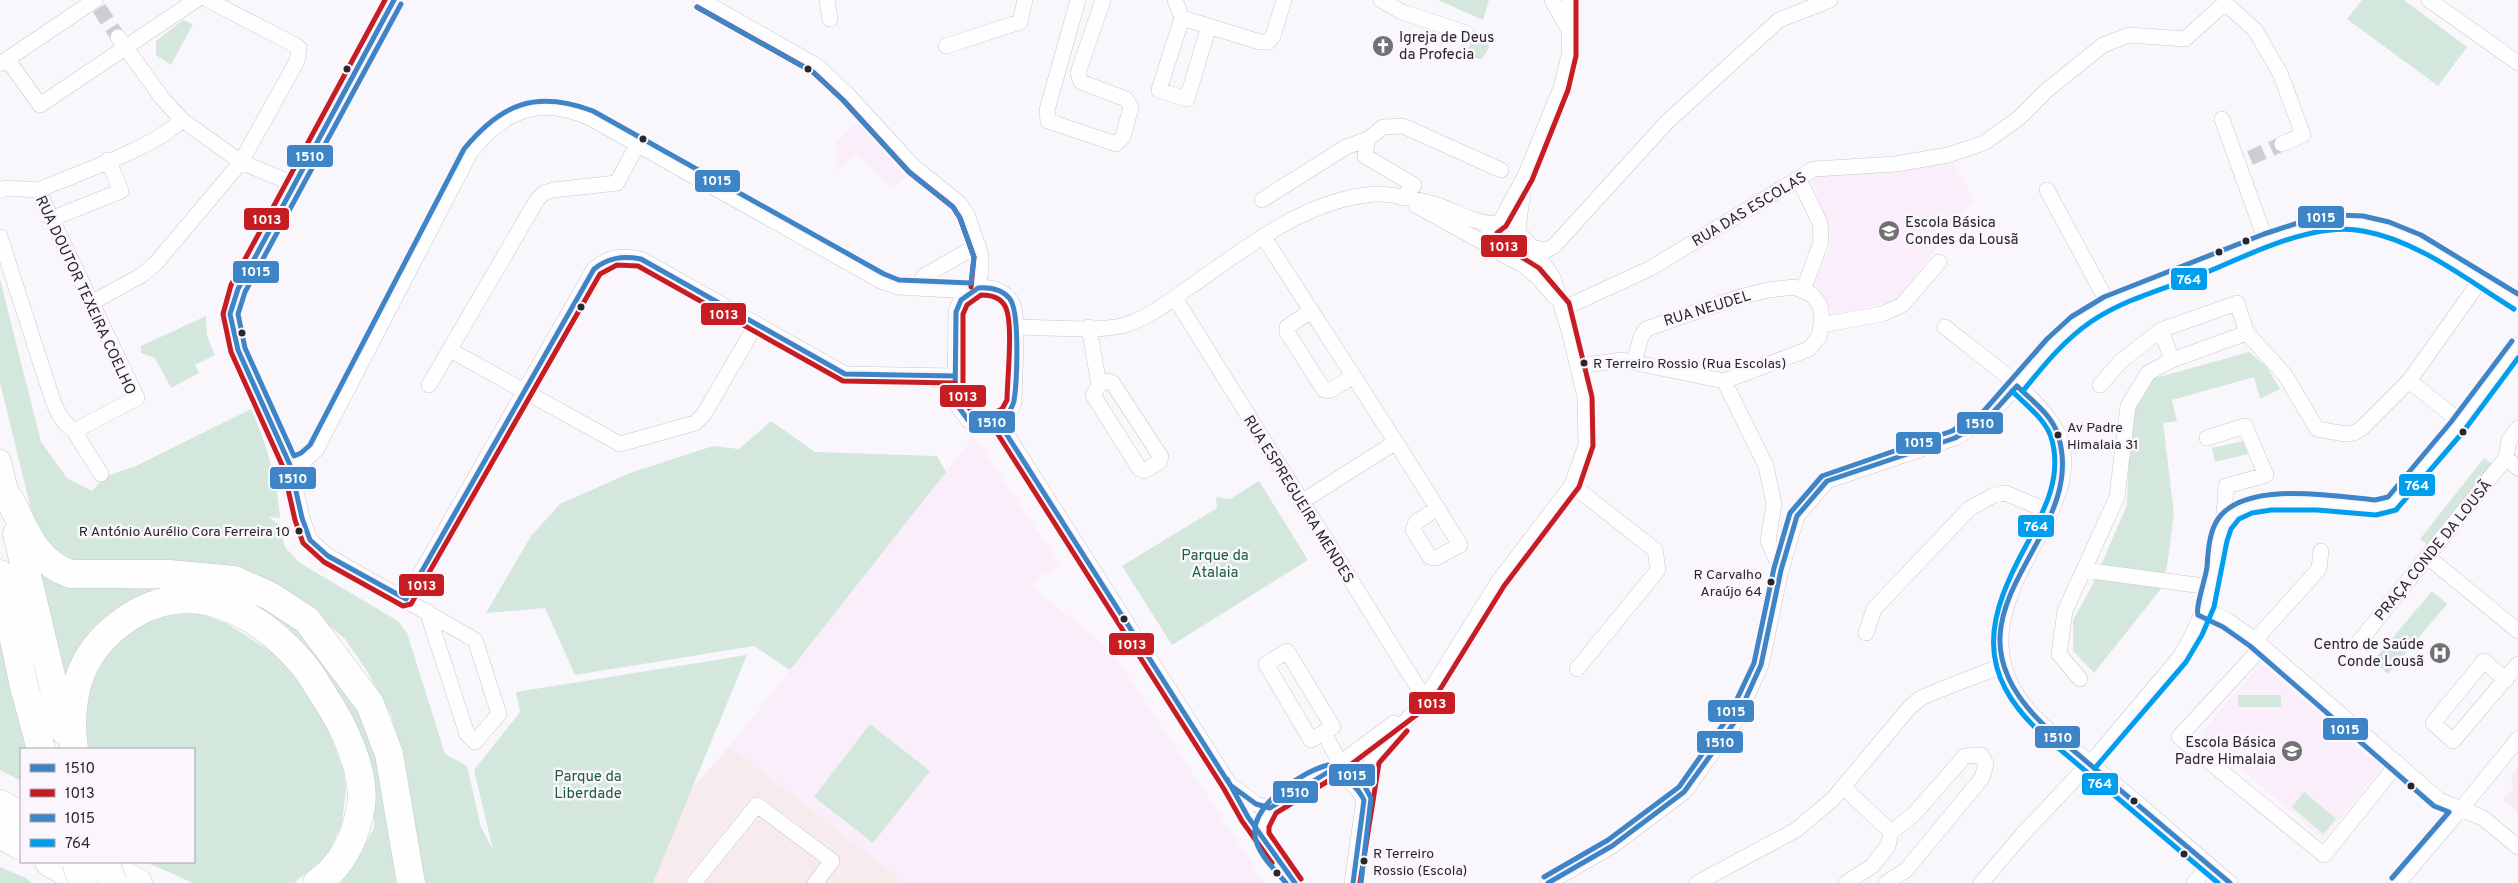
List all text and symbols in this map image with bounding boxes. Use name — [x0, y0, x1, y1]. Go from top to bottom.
place label: Igreja de Deus da Profecia — [1399, 29, 1494, 65]
church icon: Igreja de Deus da Profecia — [1371, 34, 1395, 58]
unlabelled marker — [342, 64, 352, 74]
unlabelled marker — [803, 64, 813, 74]
unlabelled marker — [638, 134, 648, 144]
line badge: 1510 — [286, 144, 334, 168]
text: 1510 — [296, 149, 324, 166]
line badge: 1015 — [694, 169, 741, 193]
street label: RUA DAS ESCOLAS — [1689, 169, 1811, 252]
text: 1015 — [703, 173, 731, 190]
street label: RUA DOUTOR TEXEIRA COELHO — [30, 193, 139, 398]
line badge: 1015 — [2297, 205, 2345, 229]
line badge: 1013 — [243, 207, 290, 231]
text: 1015 — [2307, 210, 2335, 227]
text: 1013 — [253, 212, 281, 229]
place label: Escola Básica Condes da Lousã — [1905, 214, 2018, 250]
school or university icon: Escola Básica Condes da Lousã — [1877, 219, 1901, 243]
line badge: 1013 — [1480, 234, 1528, 258]
unlabelled marker — [2241, 236, 2251, 246]
text: 1013 — [1490, 239, 1518, 256]
unlabelled marker — [2214, 247, 2224, 257]
line badge: 1015 — [232, 260, 280, 284]
text: 1015 — [242, 264, 270, 281]
line badge: 764 — [2170, 267, 2208, 291]
text: 764 — [2177, 272, 2201, 289]
street label: RUA NEUDEL — [1662, 287, 1753, 332]
unlabelled marker — [576, 302, 586, 312]
line badge: 1013 — [700, 302, 747, 326]
text: 1013 — [710, 307, 738, 324]
unlabelled marker — [237, 328, 247, 338]
place label: R Terreiro Rossio (Rua Escolas) — [1593, 356, 1786, 373]
marker: R Terreiro Rossio (Rua Escolas) — [1579, 358, 1589, 368]
line badge: 1013 — [939, 384, 987, 408]
text: 1013 — [949, 389, 977, 406]
line badge: 1510 — [968, 410, 1016, 434]
line badge: 1510 — [1956, 411, 2004, 435]
street label: RUA ESPREGUEIRA MENDES — [1238, 412, 1357, 587]
text: 1510 — [978, 415, 1006, 432]
text: 1510 — [1966, 416, 1994, 433]
place label: Av Padre Himalaia 31 — [2067, 420, 2139, 454]
unlabelled marker — [2458, 427, 2468, 437]
marker: Av Padre Himalaia 31 — [2053, 430, 2063, 440]
line badge: 1015 — [1895, 431, 1942, 455]
text: 1015 — [1905, 435, 1933, 452]
line badge: 1510 — [269, 466, 317, 490]
text: 1510 — [279, 471, 307, 488]
line badge: 764 — [2398, 473, 2436, 497]
street label: PRAÇA CONDE DA LOUSÃ — [2371, 476, 2497, 625]
text: 764 — [2405, 478, 2429, 495]
line badge: 764 — [2017, 514, 2055, 538]
text: 764 — [2024, 519, 2048, 536]
place label: R António Aurélio Cora Ferreira 10 — [79, 524, 290, 541]
marker: R António Aurélio Cora Ferreira 10 — [294, 526, 304, 536]
park label: Parque da Atalaia — [1181, 547, 1249, 583]
place label: R Carvalho Araújo 64 — [1693, 567, 1762, 601]
line badge: 1013 — [398, 573, 445, 597]
marker: R Carvalho Araújo 64 — [1766, 577, 1776, 587]
text: 1013 — [408, 578, 436, 595]
unlabelled marker — [1119, 614, 1129, 624]
line badge: 1013 — [1108, 632, 1155, 656]
place label: Centro de Saúde Conde Lousã — [2314, 636, 2424, 672]
text: 1013 — [1118, 637, 1146, 654]
hospital icon: Centro de Saúde Conde Lousã — [2428, 641, 2452, 665]
line badge: 1013 — [1408, 691, 1456, 715]
text: 1013 — [1418, 696, 1446, 713]
line badge: 1015 — [1707, 699, 1755, 723]
text: 1015 — [1717, 704, 1745, 721]
line badge: 1015 — [2322, 717, 2369, 741]
text: 1015 — [2331, 722, 2359, 739]
line badge: 1510 — [2034, 725, 2081, 749]
line badge: 1510 — [1696, 730, 1744, 754]
text: 1510 — [2044, 730, 2072, 747]
place label: Escola Básica Padre Himalaia — [2175, 734, 2276, 770]
text: 1510 — [1706, 735, 1734, 752]
school or university icon: Escola Básica Padre Himalaia — [2280, 739, 2304, 763]
legend — [20, 748, 195, 863]
text: 1510 — [65, 760, 95, 779]
line badge: 1015 — [1328, 763, 1376, 787]
park label: Parque da Liberdade — [554, 768, 622, 804]
text: 1015 — [1338, 768, 1366, 785]
line badge: 764 — [2081, 772, 2119, 796]
text: 764 — [2088, 776, 2112, 793]
line badge: 1510 — [1272, 780, 1319, 804]
unlabelled marker — [2406, 781, 2416, 791]
text: 1013 — [65, 785, 95, 804]
text: 1510 — [1281, 785, 1309, 802]
unlabelled marker — [2129, 796, 2139, 806]
text: 1015 — [65, 810, 95, 829]
text: 764 — [65, 835, 90, 854]
place label: R Terreiro Rossio (Escola) — [1373, 846, 1467, 880]
unlabelled marker — [2179, 849, 2189, 859]
marker: R Terreiro Rossio (Escola) — [1359, 856, 1369, 866]
unlabelled marker — [1272, 868, 1282, 878]

